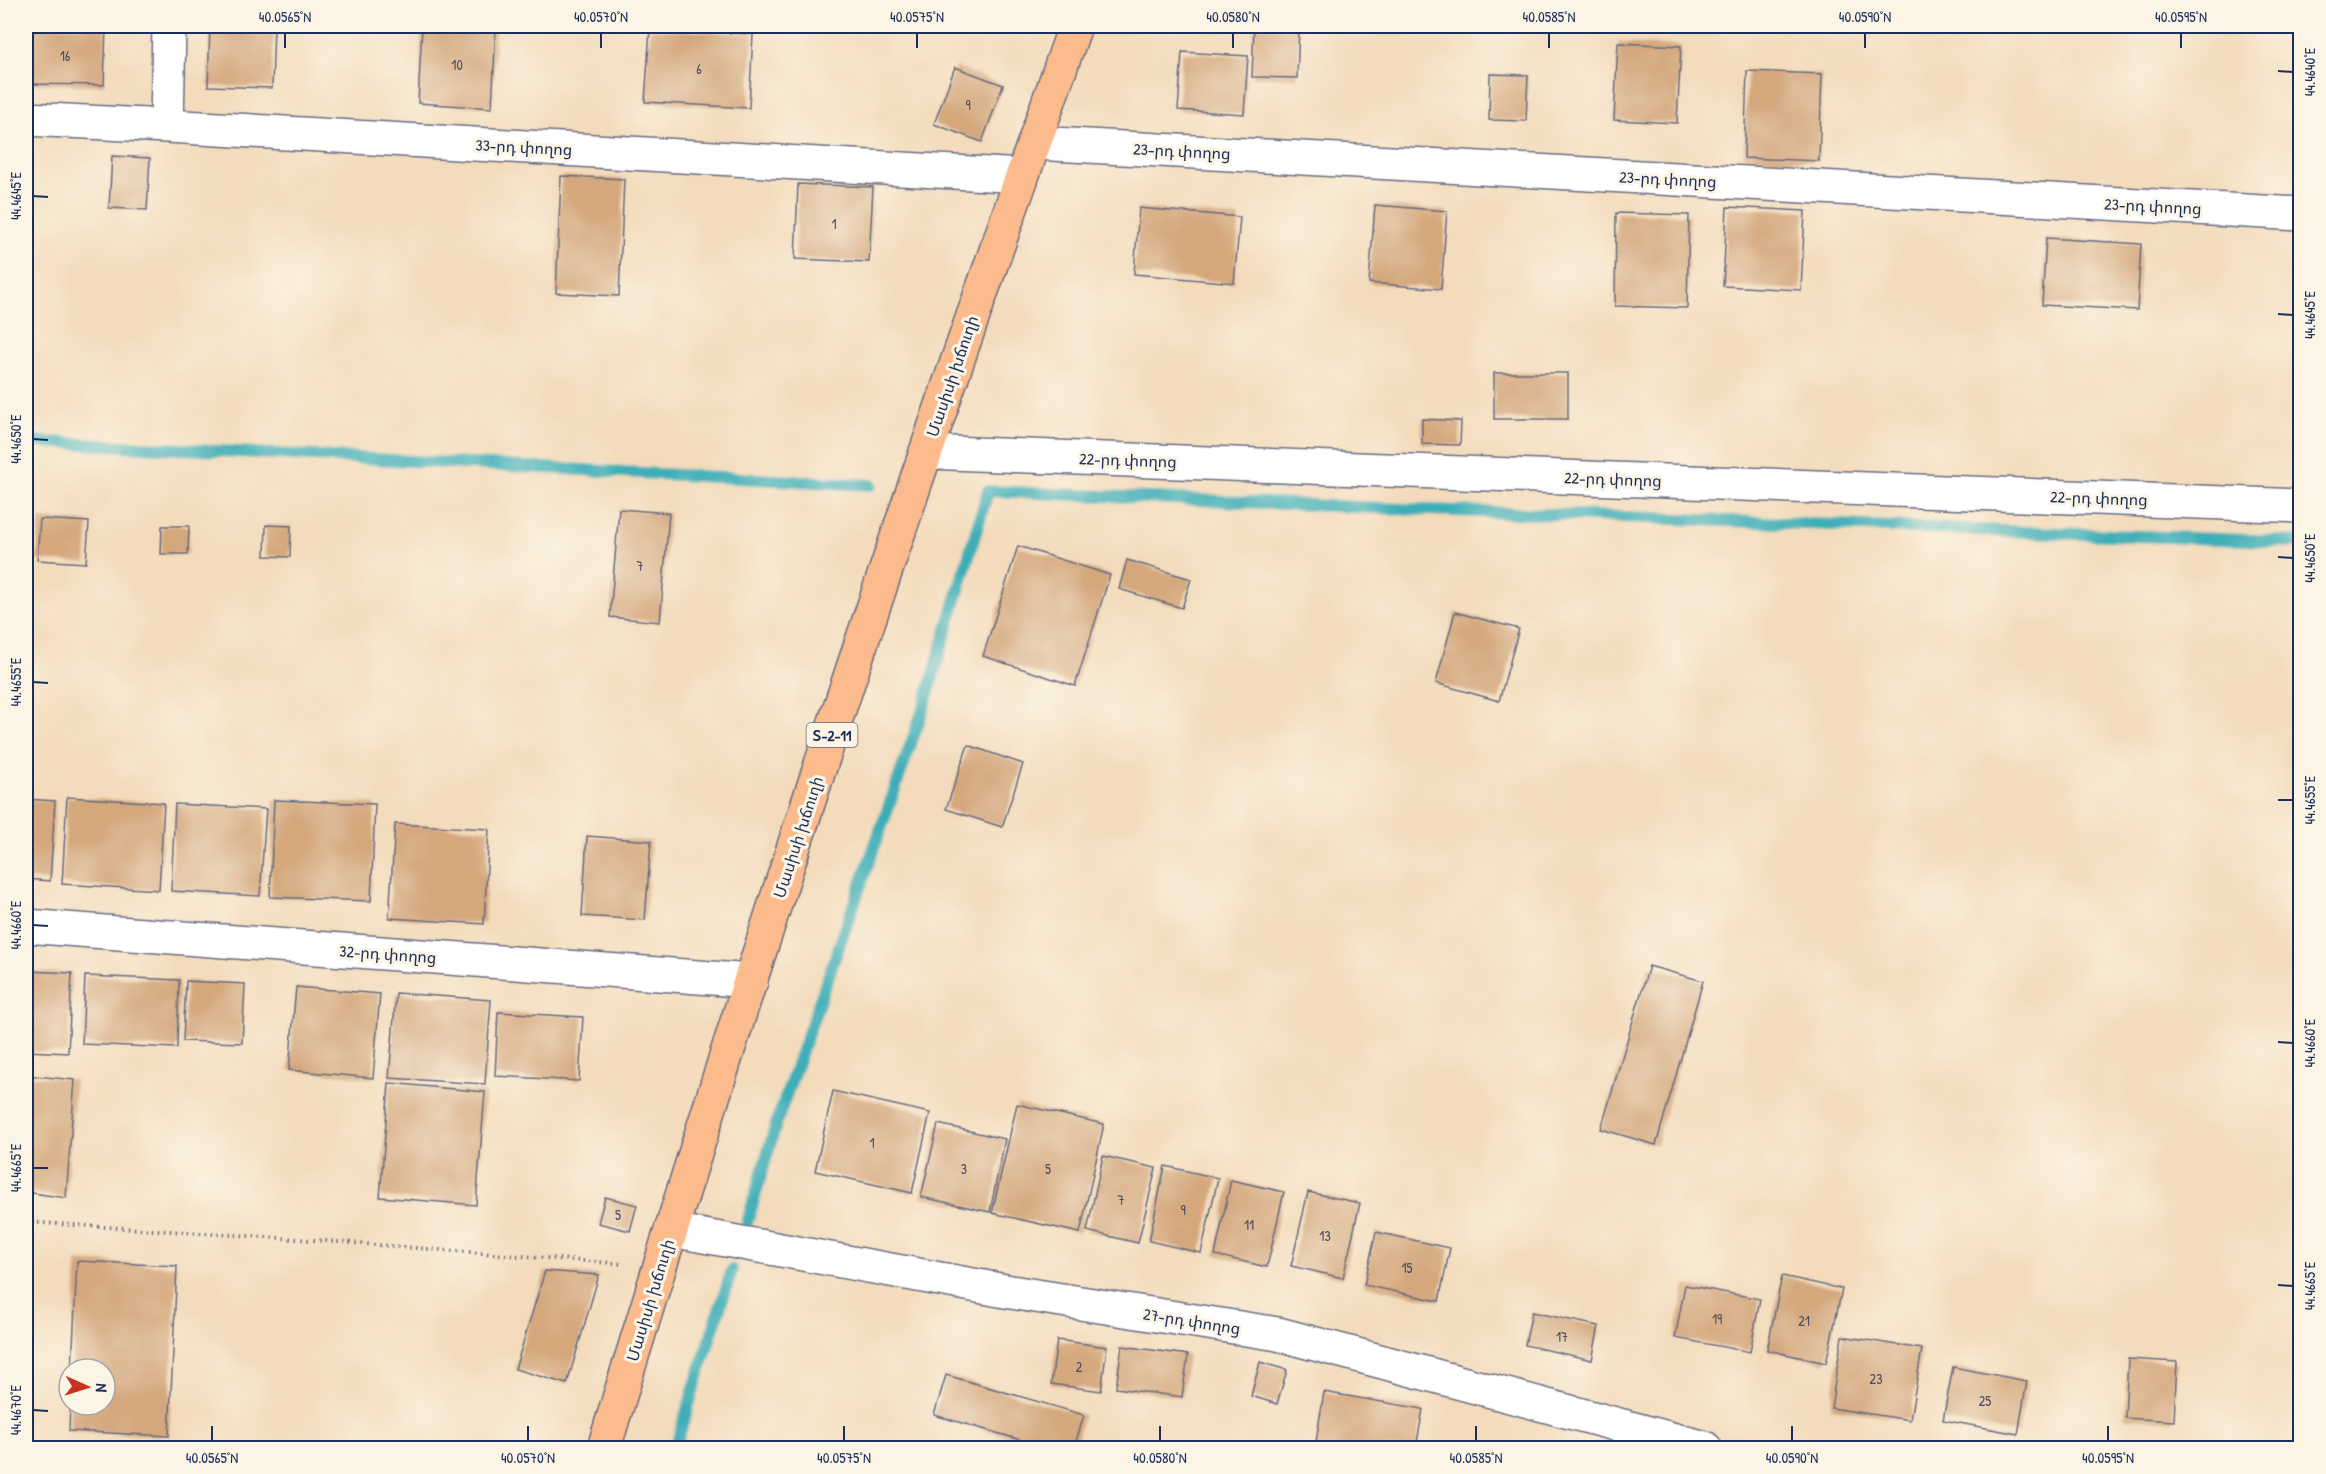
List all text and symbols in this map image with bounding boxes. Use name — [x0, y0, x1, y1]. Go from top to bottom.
text: 40.0565°N — [259, 6, 311, 27]
text: 40.0570°N — [574, 6, 628, 27]
text: 40.0575°N — [890, 6, 944, 27]
text: 40.0580°N — [1206, 6, 1260, 27]
text: 40.0585°N — [1523, 6, 1575, 27]
text: 40.0590°N — [1839, 6, 1891, 27]
text: 40.0595°N — [2155, 6, 2207, 27]
house number: 16 — [60, 46, 71, 65]
text: 44.4640°E — [2299, 47, 2320, 96]
house number: 10 — [451, 55, 463, 74]
house number: 6 — [696, 59, 702, 78]
house number: 9 — [965, 95, 971, 114]
street label: 33-րդ փողոց — [475, 133, 573, 161]
street label: 23-րդ փողոց — [1133, 137, 1231, 165]
street label: 23-րդ փողոց — [1619, 165, 1717, 193]
text: 44.4645°E — [5, 172, 26, 220]
street label: 23-րդ փողոց — [2104, 192, 2202, 220]
house number: 1 — [831, 214, 837, 233]
text: 44.4645°E — [2299, 291, 2320, 339]
street label: Մասիսի խճուղի — [921, 312, 983, 440]
text: 44.4650°E — [5, 414, 26, 464]
street label: 22-րդ փողոց — [1079, 447, 1177, 473]
street label: 22-րդ փողոց — [1564, 466, 1662, 492]
street label: 22-րդ փողոց — [2050, 485, 2148, 511]
text: 44.4650°E — [2299, 533, 2320, 583]
house number: 7 — [637, 556, 644, 575]
text: 44.4655°E — [5, 657, 26, 706]
road number: Տ-2-11 — [806, 723, 858, 747]
street label: Մասիսի խճուղի — [768, 773, 828, 901]
text: 44.4655°E — [2299, 775, 2320, 824]
text: 44.4660°E — [5, 900, 26, 949]
street label: 32-րդ փողոց — [339, 940, 437, 968]
text: 44.4660°E — [2299, 1018, 2320, 1067]
house number: 1 — [869, 1133, 875, 1152]
text: 44.4665°E — [5, 1143, 26, 1192]
house number: 3 — [961, 1159, 967, 1178]
house number: 5 — [1045, 1159, 1051, 1178]
house number: 7 — [1118, 1190, 1125, 1209]
house number: 9 — [1180, 1200, 1186, 1219]
house number: 5 — [615, 1205, 621, 1224]
house number: 11 — [1244, 1215, 1254, 1234]
house number: 13 — [1319, 1226, 1331, 1245]
street label: Մասիսի խճուղի — [621, 1236, 679, 1364]
house number: 15 — [1401, 1258, 1413, 1277]
text: 44.4665°E — [2299, 1261, 2320, 1310]
street label: 27-րդ փողոց — [1142, 1302, 1242, 1340]
house number: 19 — [1712, 1309, 1722, 1328]
house number: 21 — [1798, 1311, 1810, 1330]
house number: 17 — [1556, 1327, 1568, 1346]
north arrow — [57, 1357, 117, 1417]
house number: 2 — [1076, 1357, 1083, 1376]
house number: 23 — [1870, 1369, 1882, 1388]
text: N — [91, 1383, 113, 1393]
text: 44.4670°E — [5, 1384, 26, 1435]
house number: 25 — [1979, 1391, 1991, 1410]
text: 40.0565°N — [186, 1447, 238, 1468]
text: 40.0570°N — [501, 1447, 555, 1468]
text: 40.0575°N — [817, 1447, 871, 1468]
text: 40.0580°N — [1133, 1447, 1187, 1468]
text: 40.0585°N — [1450, 1447, 1502, 1468]
text: 40.0590°N — [1766, 1447, 1818, 1468]
text: 40.0595°N — [2082, 1447, 2134, 1468]

